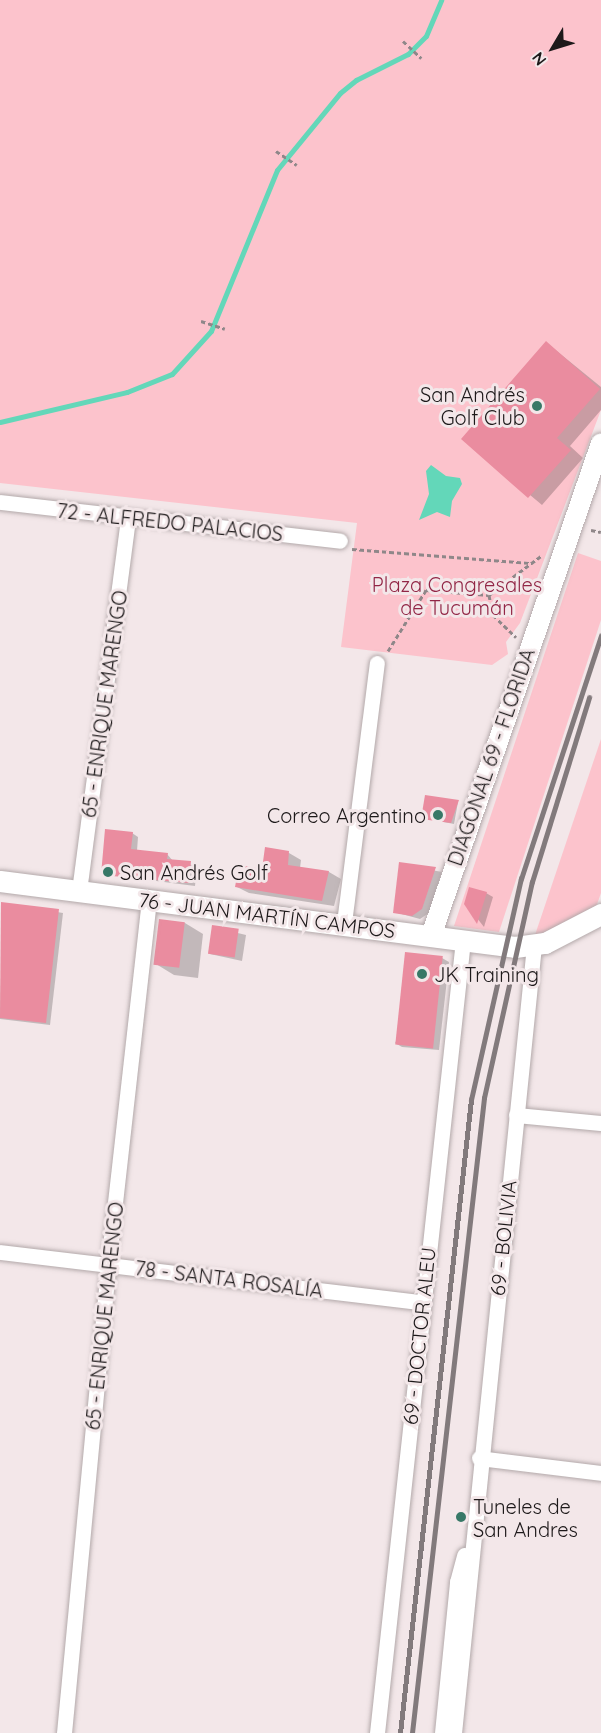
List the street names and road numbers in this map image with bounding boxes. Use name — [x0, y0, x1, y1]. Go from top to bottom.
street label: 72 - ALFREDO PALACIOS — [56, 498, 284, 546]
street label: 65 - ENRIQUE MARENGO — [76, 589, 132, 819]
street label: DIAGONAL 69 - FLORIDA — [442, 645, 540, 869]
street label: 76 - JUAN MARTÍN CAMPOS — [137, 887, 397, 943]
street label: 69 - BOLIVIA — [485, 1179, 521, 1297]
street label: 65 - ENRIQUE MARENGO — [80, 1201, 128, 1431]
street label: 69 - DOCTOR ALEU — [398, 1246, 440, 1426]
street label: 78 - SANTA ROSALÍA — [134, 1256, 324, 1302]

